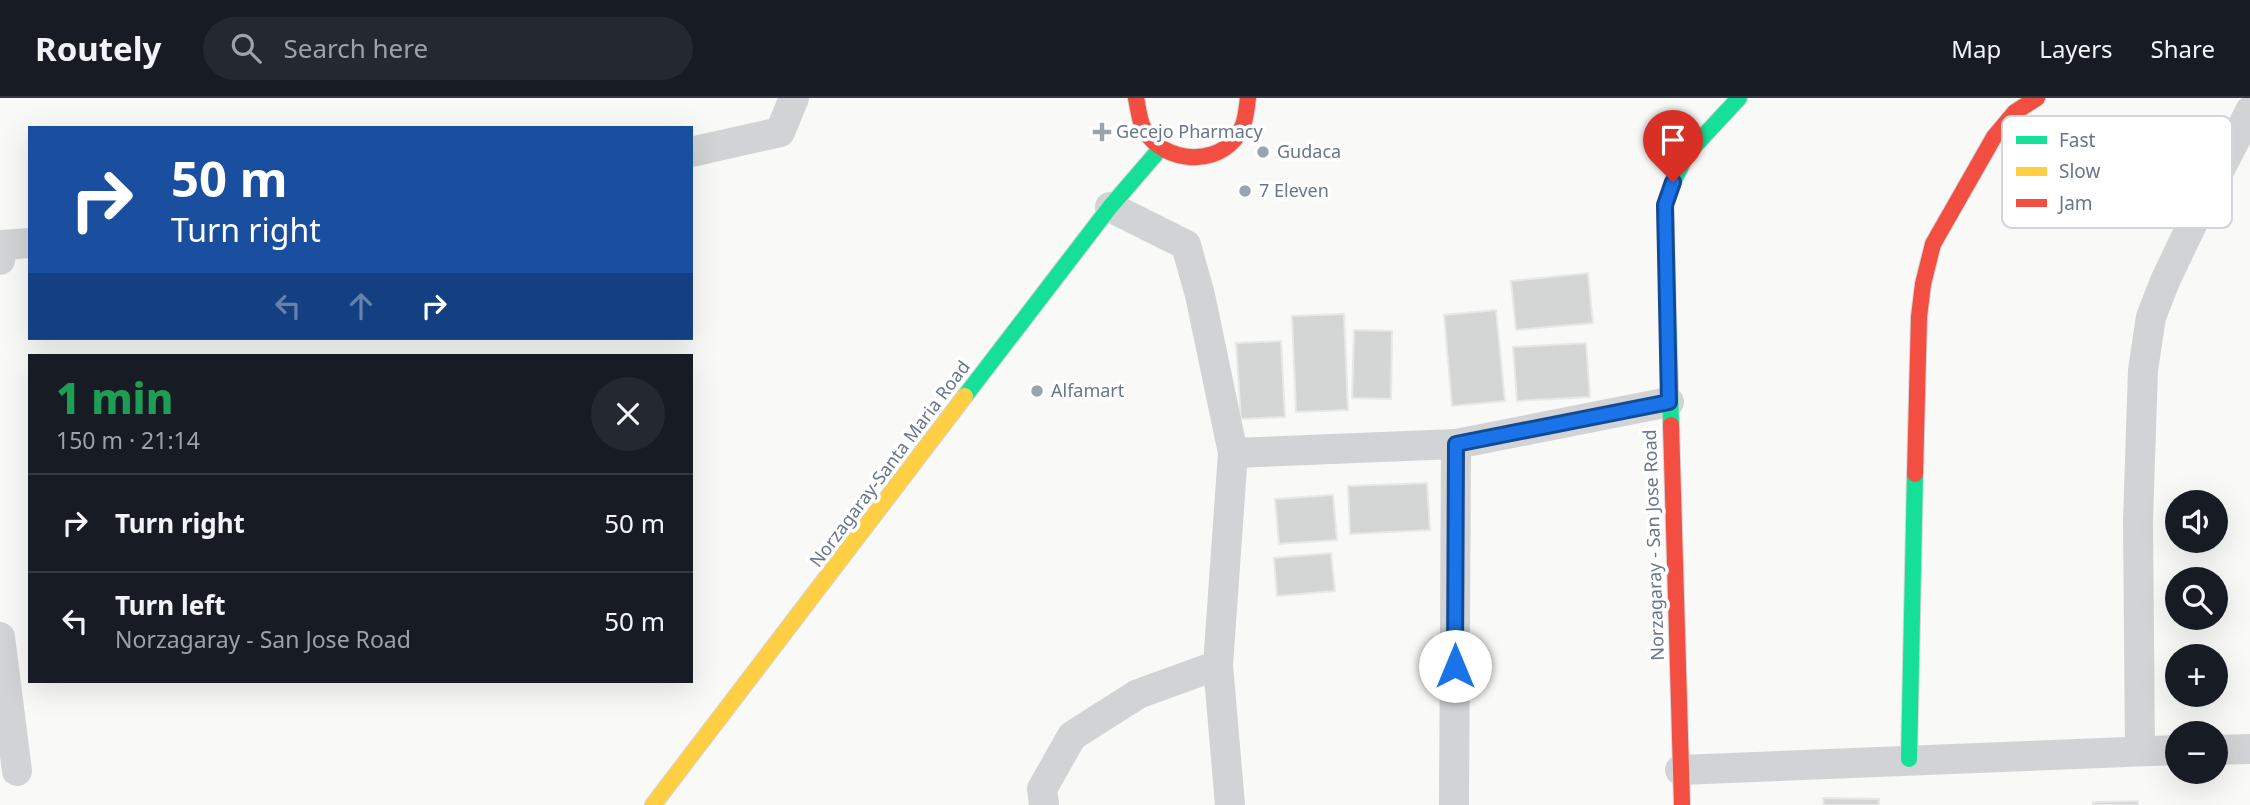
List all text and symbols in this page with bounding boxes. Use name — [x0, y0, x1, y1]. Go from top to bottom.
search box — [203, 17, 693, 80]
text: Routely — [35, 26, 161, 71]
icon: search — [227, 29, 265, 67]
text: Search here — [283, 30, 428, 66]
text: Map — [1951, 32, 2001, 65]
text: Layers — [2039, 32, 2113, 65]
text: Share — [2151, 32, 2215, 65]
pin — [1643, 110, 1703, 182]
legend — [2002, 116, 2232, 228]
place label: Gecejo Pharmacy — [1116, 119, 1263, 143]
icon: arrive — [1654, 121, 1692, 159]
marker: Gecejo Pharmacy — [1094, 124, 1110, 140]
text: Fast — [2059, 127, 2096, 153]
place label: Gudaca — [1277, 139, 1341, 163]
marker: Gudaca — [1255, 144, 1271, 160]
text: 50 m — [171, 145, 288, 211]
icon: right — [56, 154, 147, 245]
text: Slow — [2059, 158, 2100, 184]
place label: 7 Eleven — [1259, 178, 1329, 202]
marker: 7 Eleven — [1237, 183, 1253, 199]
text: Jam — [2057, 190, 2093, 216]
text: Turn right — [171, 208, 321, 251]
icon: left — [269, 287, 307, 325]
icon: ahead — [342, 287, 380, 325]
icon: right — [415, 287, 453, 325]
street label: Norzagaray-Santa Maria Road — [804, 355, 975, 572]
text: 1 min — [56, 369, 173, 426]
button: close — [591, 377, 665, 451]
place label: Alfamart — [1051, 378, 1125, 402]
marker: Alfamart — [1029, 383, 1045, 399]
text: 150 m · 21:14 — [56, 424, 200, 456]
street label: Norzagaray - San Jose Road — [1637, 429, 1669, 661]
map controls — [2165, 490, 2228, 784]
button: sound — [2165, 490, 2228, 553]
icon: right — [56, 504, 94, 542]
text: Turn right — [115, 505, 245, 541]
text: 50 m — [604, 505, 665, 541]
button: search — [2165, 567, 2228, 630]
text: Turn left — [115, 587, 226, 623]
icon: left — [56, 602, 94, 640]
text: 50 m — [604, 603, 665, 639]
text: Norzagaray - San Jose Road — [115, 623, 411, 655]
position arrow — [1418, 629, 1492, 703]
button: + — [2165, 644, 2228, 707]
button: − — [2165, 721, 2228, 784]

